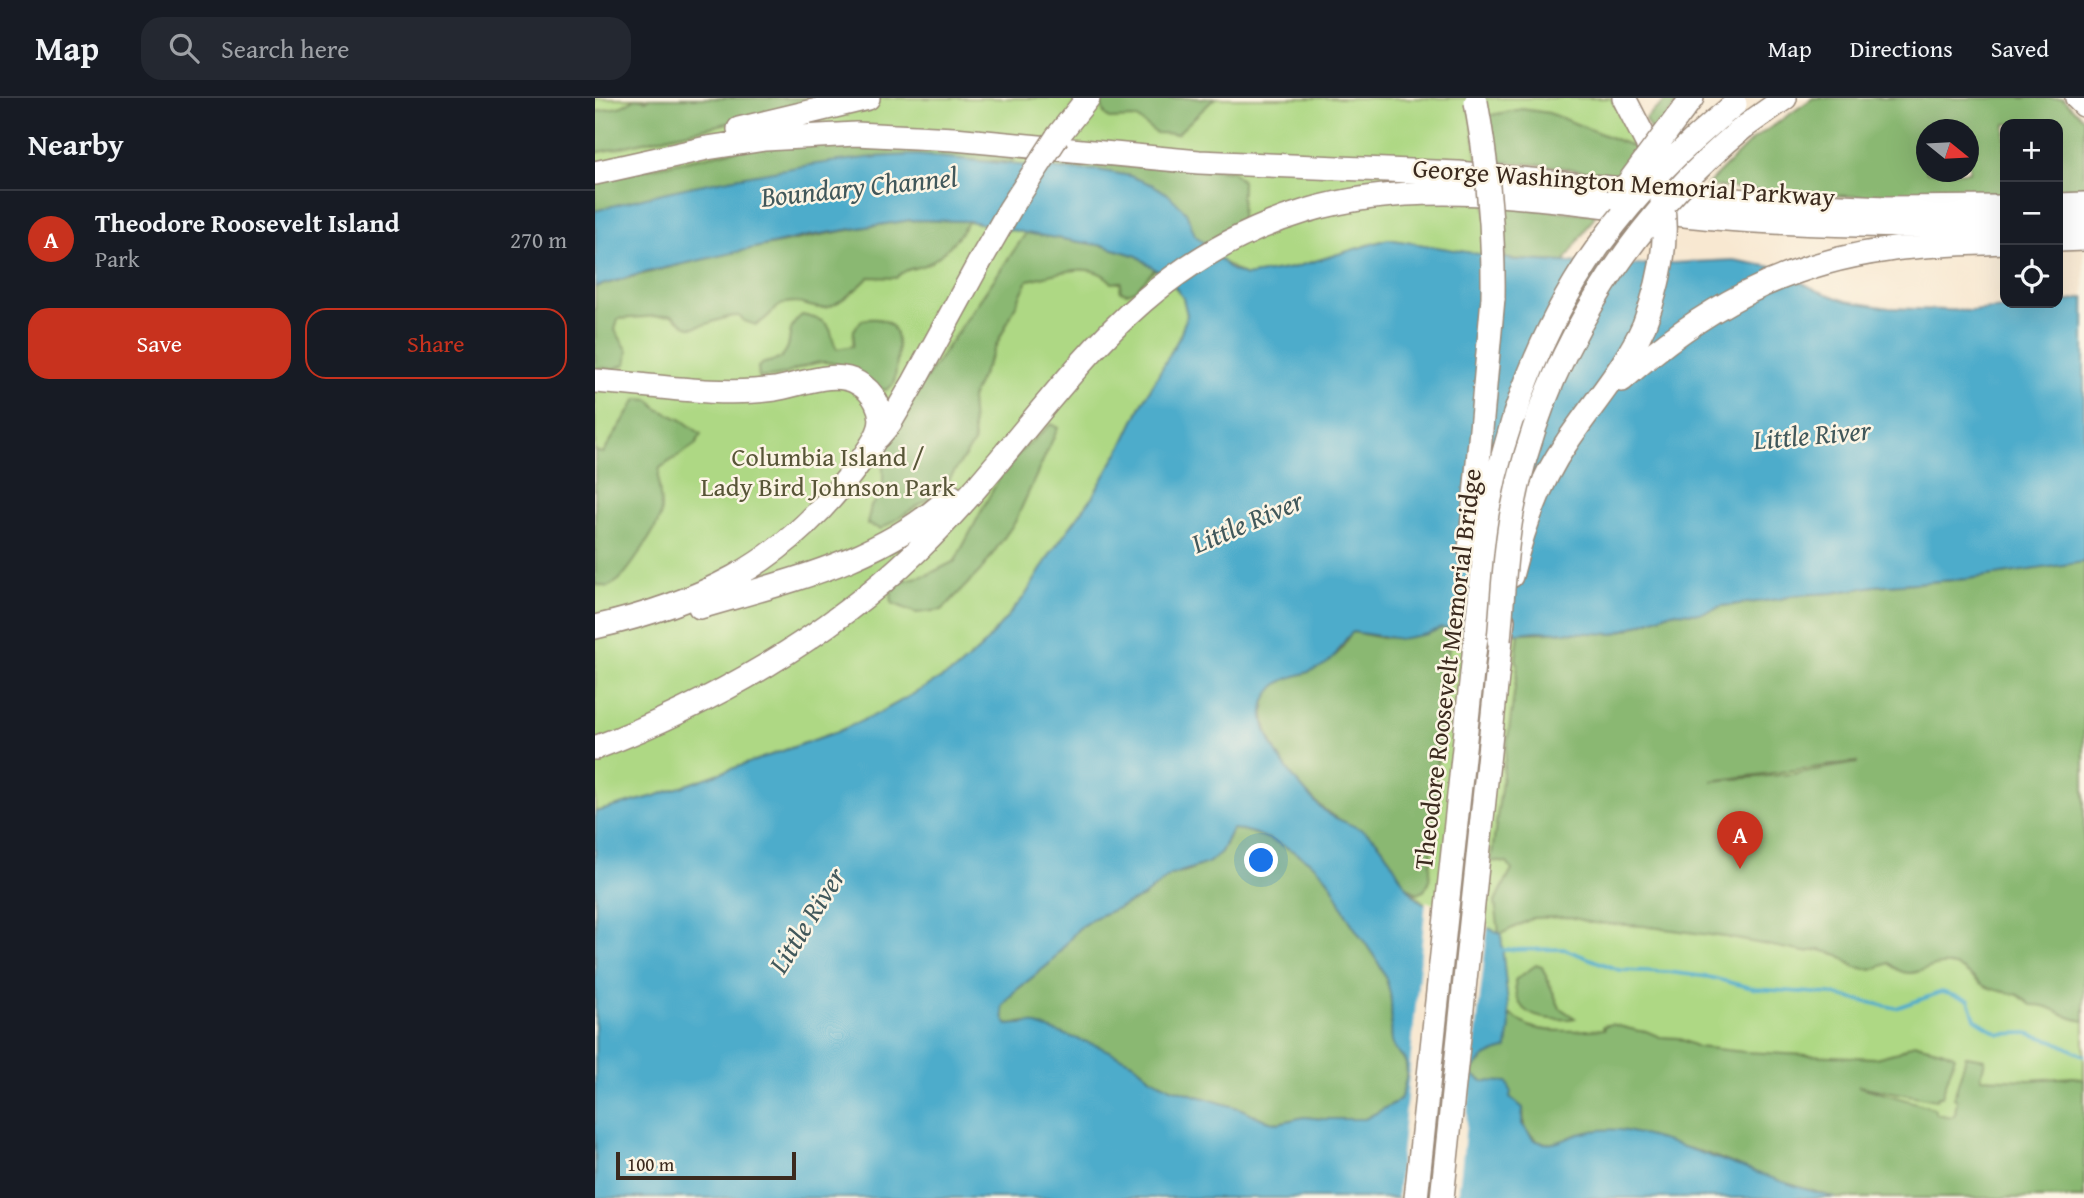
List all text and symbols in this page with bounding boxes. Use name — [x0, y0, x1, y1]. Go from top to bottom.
search box — [141, 17, 631, 80]
text: Map — [35, 24, 99, 72]
icon: search — [165, 29, 203, 67]
text: Search here — [221, 29, 349, 68]
text: Map — [1768, 31, 1812, 66]
text: Directions — [1850, 31, 1953, 66]
text: Saved — [1991, 31, 2049, 66]
north arrow — [1916, 119, 1979, 182]
map controls — [2000, 119, 2063, 308]
button: + — [2000, 119, 2063, 182]
text: Nearby — [28, 122, 124, 166]
street label: George Washington Memorial Parkway — [1412, 148, 1836, 216]
water label: Boundary Channel — [758, 155, 959, 217]
button: − — [2000, 182, 2063, 245]
text: Theodore Roosevelt Island — [95, 203, 400, 242]
text: A — [44, 223, 58, 256]
text: 270 m — [510, 223, 567, 256]
text: Park — [95, 242, 139, 275]
button: locate — [2000, 245, 2063, 308]
button: Save — [28, 308, 291, 379]
button: Share — [305, 308, 567, 379]
water label: Little River — [1750, 408, 1874, 460]
park label: Columbia Island / Lady Bird Johnson Park — [701, 437, 956, 506]
street label: Theodore Roosevelt Memorial Bridge — [1403, 466, 1491, 872]
water label: Little River — [1184, 478, 1311, 563]
pin: A — [1717, 811, 1763, 869]
your location — [1244, 843, 1278, 877]
water label: Little River — [757, 858, 855, 982]
scale bar — [616, 1149, 796, 1181]
text: 100 m — [627, 1150, 674, 1178]

